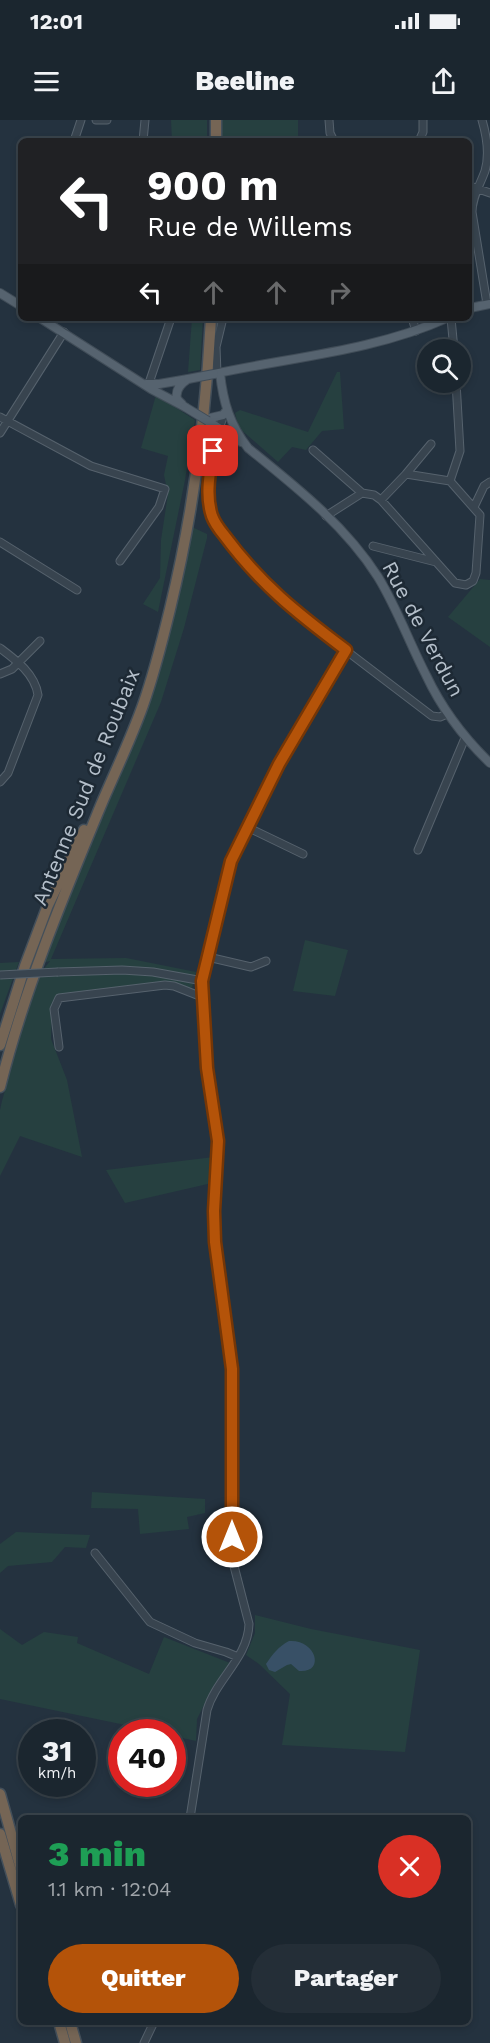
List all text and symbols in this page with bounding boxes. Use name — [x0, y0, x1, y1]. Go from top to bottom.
text: 12:01 — [30, 9, 83, 34]
icon: menu — [30, 65, 63, 98]
text: Beeline — [195, 65, 295, 97]
icon: share — [427, 65, 460, 98]
text: 900 m — [147, 161, 279, 210]
icon: left — [48, 162, 126, 240]
text: Rue de Willems — [147, 211, 352, 243]
icon: left — [134, 276, 167, 309]
icon: ahead — [197, 276, 230, 309]
icon: ahead — [260, 276, 293, 309]
icon: right — [323, 276, 356, 309]
map controls — [417, 339, 471, 393]
button: search — [417, 339, 471, 393]
pin — [187, 425, 238, 476]
icon: arrive — [196, 434, 229, 467]
street label: Rue de Verdun — [377, 557, 470, 701]
street label: Antenne Sud de Roubaix — [27, 665, 145, 909]
position arrow — [200, 1505, 264, 1569]
speed limit sign: 40 — [108, 1719, 186, 1797]
text: 31 — [42, 1733, 72, 1768]
text: km/h — [38, 1764, 76, 1782]
text: 3 min — [48, 1833, 146, 1875]
button: close — [378, 1835, 441, 1898]
text: 1.1 km · 12:04 — [48, 1877, 172, 1901]
button: Quitter — [48, 1944, 239, 2013]
button: Partager — [251, 1944, 441, 2013]

